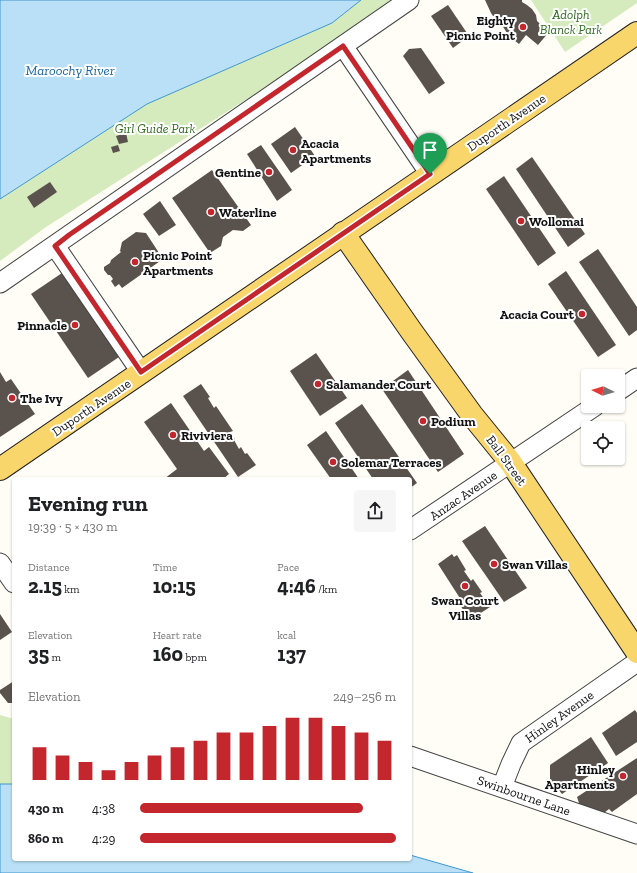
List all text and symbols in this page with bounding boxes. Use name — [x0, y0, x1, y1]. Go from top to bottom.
park label: Adolph Blanck Park — [540, 7, 602, 37]
place label: Eighty Picnic Point — [446, 13, 516, 43]
marker: Eighty Picnic Point — [518, 22, 528, 32]
water label: Maroochy River — [26, 62, 115, 79]
street label: Duporth Avenue — [464, 91, 548, 154]
park label: Girl Guide Park — [115, 121, 195, 136]
pin — [413, 133, 447, 174]
place label: Acacia Apartments — [301, 136, 371, 166]
icon: arrive — [419, 139, 441, 161]
marker: Acacia Apartments — [288, 145, 298, 155]
place label: Gentine — [215, 165, 262, 180]
marker: Gentine — [264, 167, 274, 177]
place label: Waterline — [219, 205, 277, 220]
marker: Waterline — [206, 207, 216, 217]
place label: Wollomai — [529, 214, 584, 229]
marker: Wollomai — [516, 216, 526, 226]
place label: Picnic Point Apartments — [143, 248, 213, 278]
marker: Picnic Point Apartments — [130, 257, 140, 267]
place label: Acacia Court — [500, 307, 575, 322]
marker: Acacia Court — [577, 309, 587, 319]
place label: Pinnacle — [17, 318, 68, 333]
marker: Pinnacle — [70, 320, 80, 330]
north arrow — [581, 369, 625, 413]
map controls — [581, 369, 625, 465]
street label: Duporth Avenue — [49, 376, 133, 439]
place label: Salamander Court — [326, 377, 432, 392]
marker: Salamander Court — [313, 379, 323, 389]
place label: The Ivy — [20, 391, 63, 406]
marker: The Ivy — [7, 393, 17, 403]
place label: Podium — [431, 414, 476, 429]
marker: Podium — [418, 416, 428, 426]
button: locate — [581, 421, 625, 465]
place label: Riviviera — [181, 428, 233, 443]
marker: Riviviera — [168, 430, 178, 440]
street label: Ball Street — [483, 432, 530, 488]
place label: Solemar Terraces — [341, 455, 442, 470]
marker: Solemar Terraces — [328, 457, 338, 467]
street label: Anzac Avenue — [427, 467, 500, 523]
text: Evening run — [28, 490, 148, 517]
button: share — [354, 490, 396, 532]
text: 19:39 · 5 × 430 m — [28, 519, 117, 534]
place label: Swan Villas — [502, 557, 568, 572]
marker: Swan Villas — [489, 559, 499, 569]
text: Distance — [28, 561, 70, 574]
text: Time — [153, 561, 177, 574]
text: Pace — [277, 561, 299, 574]
text: 2.15 — [28, 574, 62, 598]
text: 10:15 — [153, 574, 196, 598]
text: 4:46 — [277, 574, 316, 598]
marker: Swan Court Villas — [460, 581, 470, 591]
text: km — [62, 583, 80, 596]
text: /km — [316, 583, 337, 596]
place label: Swan Court Villas — [431, 593, 500, 623]
text: Elevation — [28, 629, 72, 642]
text: Heart rate — [153, 629, 202, 642]
text: kcal — [277, 629, 296, 642]
text: 35 — [28, 642, 49, 666]
text: 160 — [153, 642, 183, 666]
text: 137 — [277, 642, 306, 666]
text: m — [49, 651, 61, 664]
text: bpm — [183, 651, 207, 664]
street label: Hinley Avenue — [522, 687, 596, 746]
text: Elevation — [28, 689, 80, 704]
text: 249–256 m — [333, 689, 396, 704]
place label: Hinley Apartments — [545, 762, 615, 792]
marker: Hinley Apartments — [618, 771, 628, 781]
street label: Swinbourne Lane — [475, 772, 572, 818]
text: 430 m — [28, 801, 64, 816]
text: 4:38 — [92, 801, 115, 816]
text: 860 m — [28, 831, 63, 846]
text: 4:29 — [92, 831, 116, 846]

